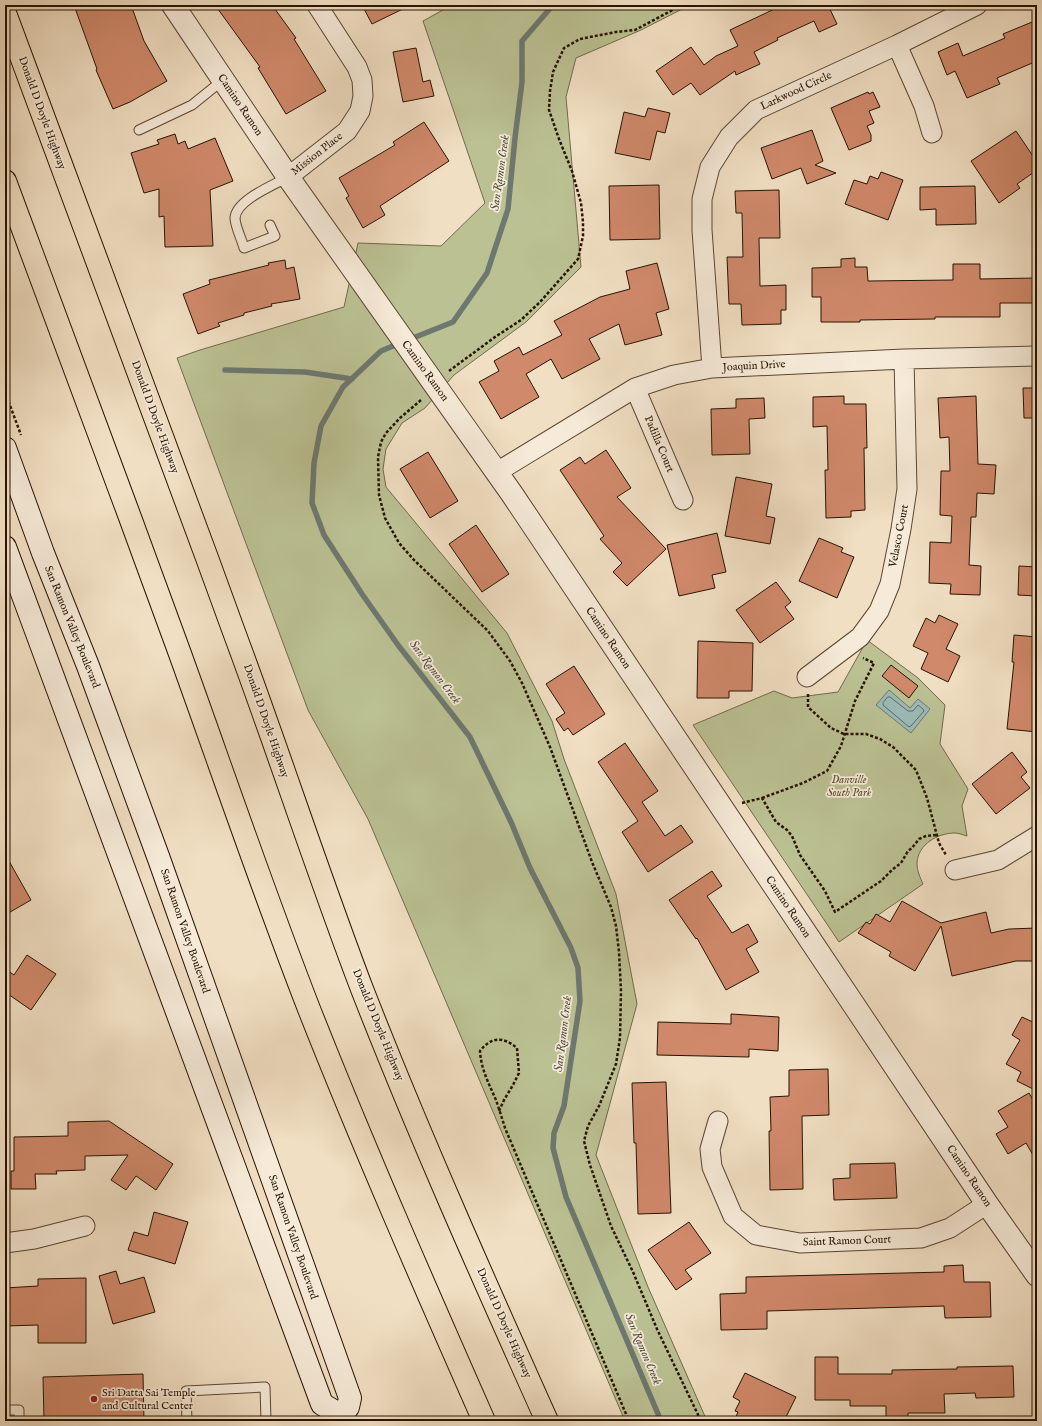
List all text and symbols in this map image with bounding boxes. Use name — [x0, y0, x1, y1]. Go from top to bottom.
street label: Donald D Doyle Highway — [15, 54, 69, 172]
street label: Larkwood Circle — [758, 68, 834, 114]
street label: Camino Ramon — [214, 71, 266, 139]
street label: Mission Place — [288, 129, 346, 179]
water label: San Ramon Creek — [487, 134, 513, 212]
street label: Camino Ramon — [398, 338, 452, 404]
street label: Joaquin Drive — [720, 357, 786, 375]
street label: Donald D Doyle Highway — [128, 358, 182, 476]
street label: Padilla Court — [641, 414, 677, 475]
street label: Velasco Court — [886, 503, 912, 570]
street label: San Ramon Valley Boulevard — [41, 564, 103, 690]
street label: Camino Ramon — [582, 604, 634, 672]
water label: San Ramon Creek — [406, 637, 464, 707]
street label: Donald D Doyle Highway — [240, 662, 292, 780]
park label: Danville South Park — [827, 773, 872, 800]
street label: San Ramon Valley Boulevard — [157, 867, 213, 995]
street label: Camino Ramon — [762, 873, 814, 941]
street label: Donald D Doyle Highway — [349, 967, 407, 1084]
water label: San Ramon Creek — [551, 995, 575, 1073]
street label: Camino Ramon — [943, 1142, 995, 1210]
street label: San Ramon Valley Boulevard — [265, 1173, 321, 1301]
street label: Saint Ramon Court — [803, 1232, 892, 1250]
street label: Donald D Doyle Highway — [473, 1266, 535, 1381]
water label: San Ramon Creek — [621, 1311, 665, 1387]
place label: Sri Datta Sai Temple and Cultural Center — [102, 1386, 196, 1413]
marker: Sri Datta Sai Temple and Cultural Center — [89, 1394, 99, 1404]

